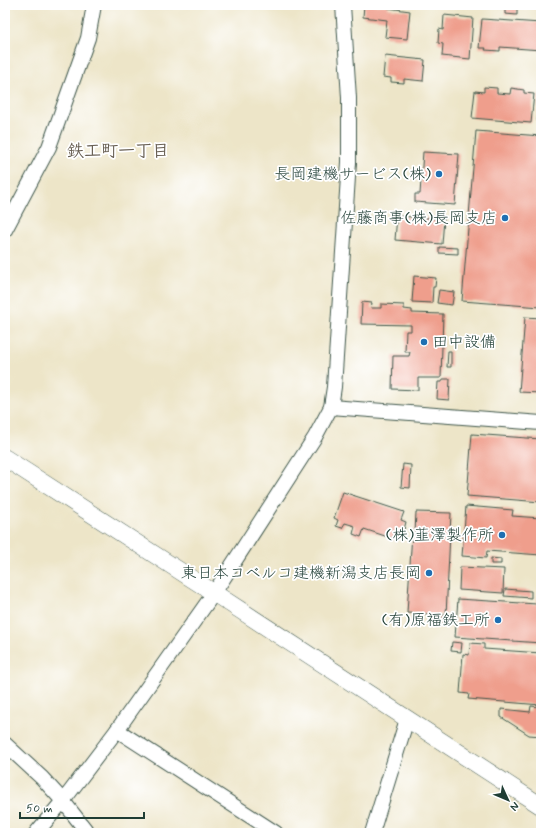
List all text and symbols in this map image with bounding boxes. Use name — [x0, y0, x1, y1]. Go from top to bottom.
district label: 鉄工町一丁目 — [67, 140, 169, 162]
place label: 長岡建機サービス(株) — [274, 164, 431, 185]
marker: 長岡建機サービス(株) — [434, 169, 444, 179]
place label: 佐藤商事(株)長岡支店 — [340, 208, 497, 229]
marker: 佐藤商事(株)長岡支店 — [500, 213, 510, 223]
place label: 田中設備 — [432, 332, 496, 353]
marker: 田中設備 — [419, 337, 429, 347]
place label: (株)韮澤製作所 — [385, 525, 494, 546]
marker: (株)韮澤製作所 — [497, 530, 507, 540]
place label: 東日本コベルコ建機新潟支店長岡 — [181, 563, 421, 584]
marker: 東日本コベルコ建機新潟支店長岡 — [424, 568, 434, 578]
place label: (有)原福鉄工所 — [381, 610, 490, 631]
marker: (有)原福鉄工所 — [493, 615, 503, 625]
north arrow — [488, 780, 528, 820]
scale bar — [20, 794, 144, 820]
text: N — [507, 799, 522, 814]
text: 50 m — [26, 801, 53, 817]

